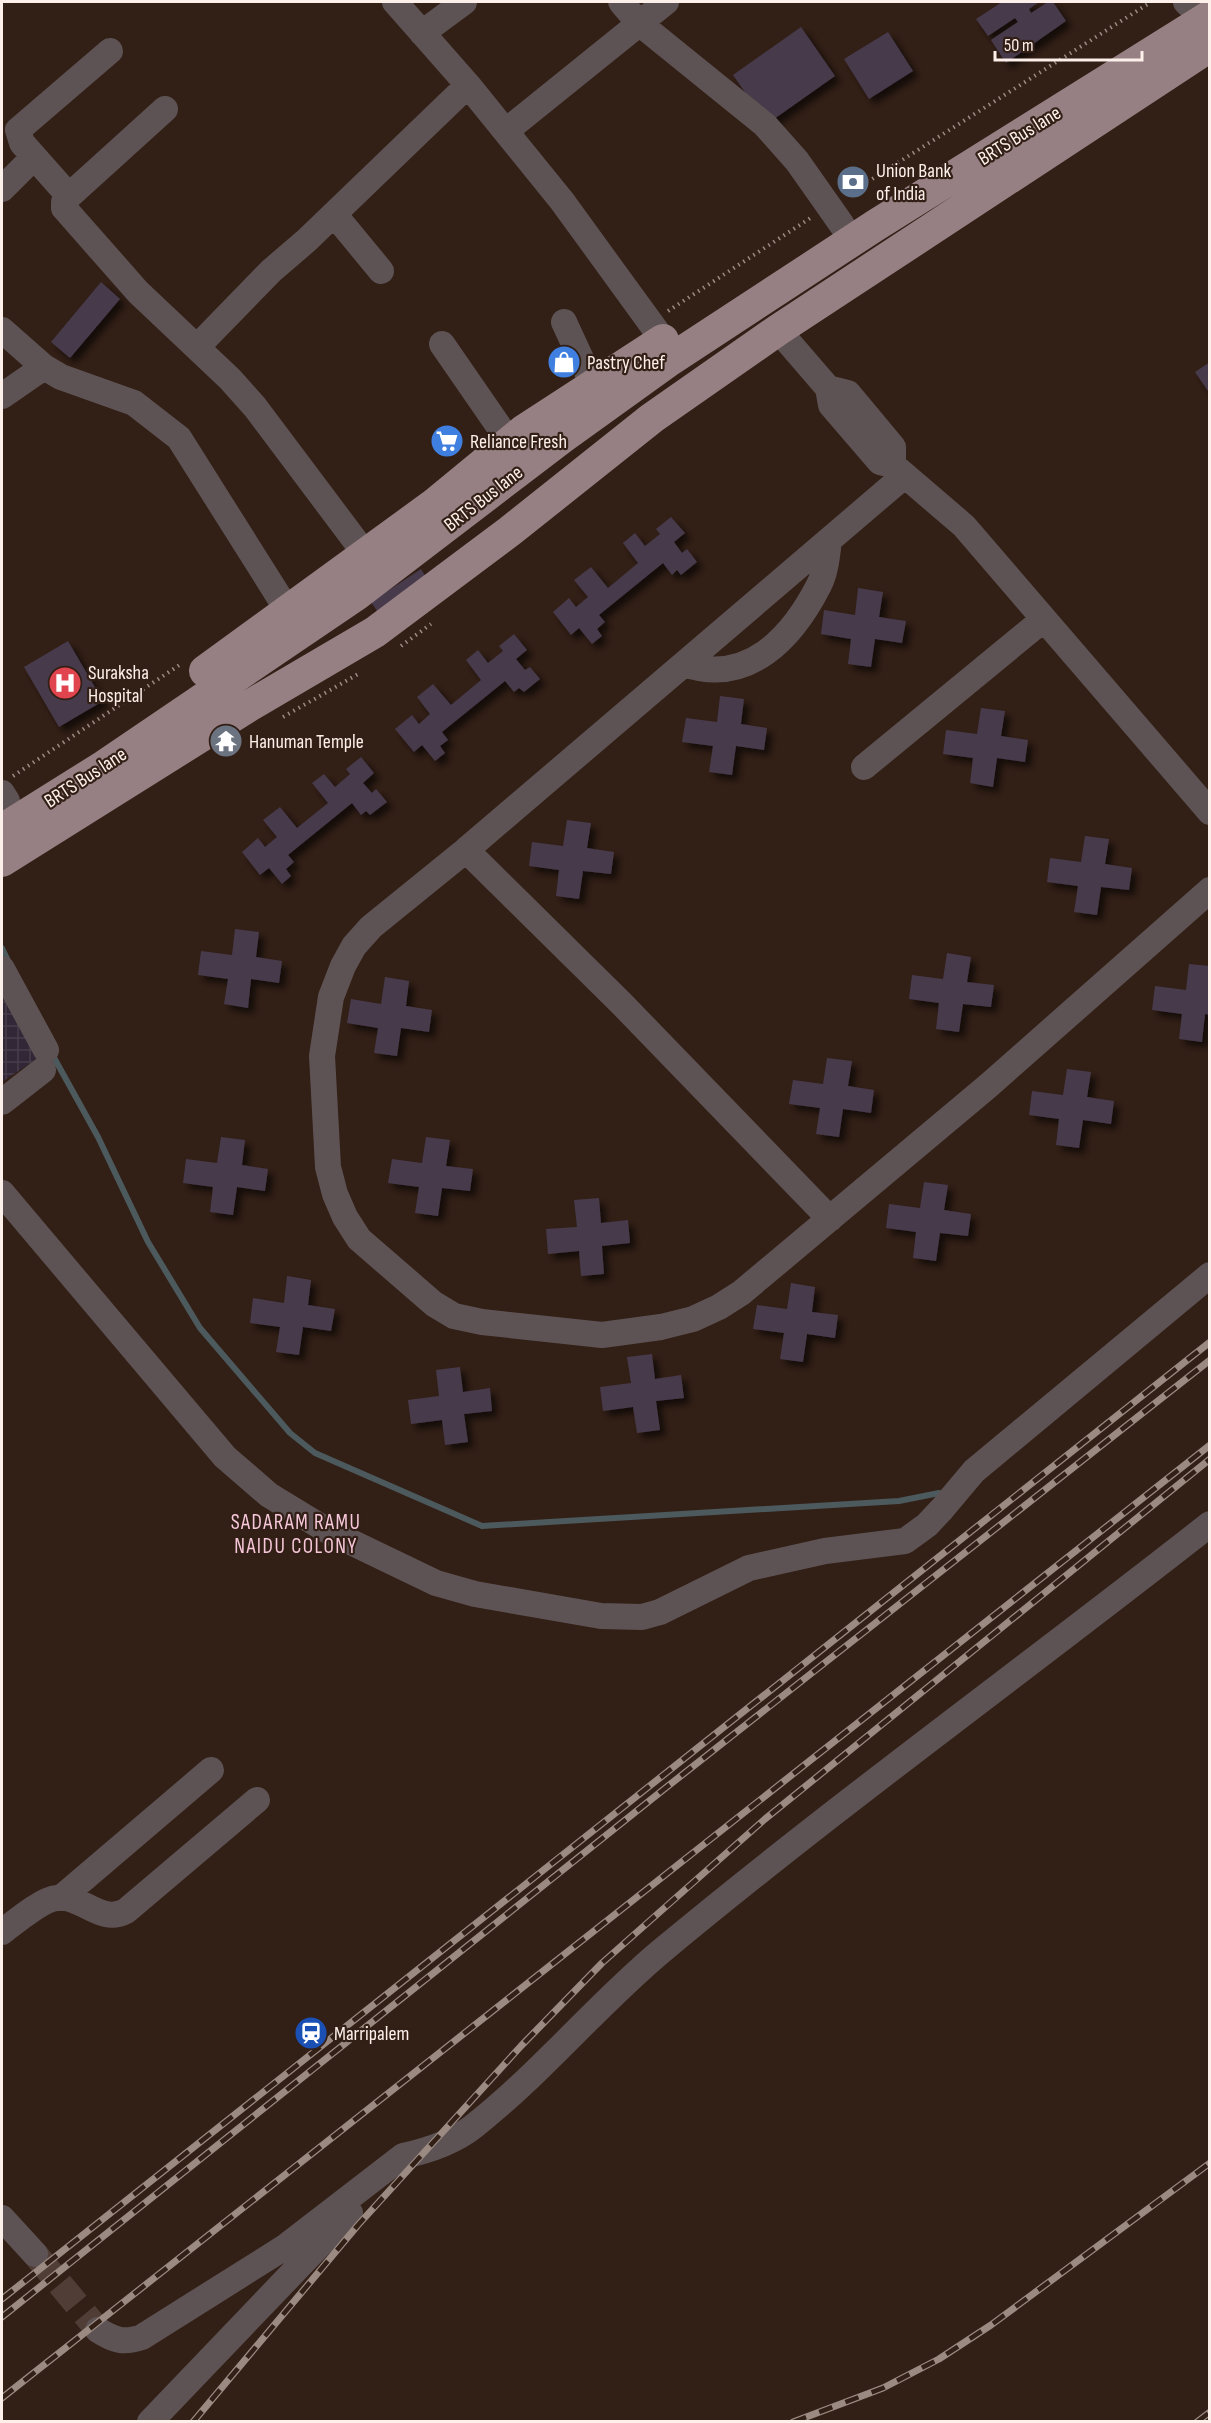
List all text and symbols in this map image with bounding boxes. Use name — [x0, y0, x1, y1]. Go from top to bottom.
scale bar — [995, 24, 1142, 62]
text: 50 m — [1004, 35, 1034, 56]
street label: BRTS Bus lane — [974, 101, 1065, 171]
place label: Union Bank of India — [876, 159, 951, 206]
bank icon: Union Bank of India — [835, 164, 871, 200]
shop icon: Pastry Chef — [546, 344, 582, 380]
place label: Pastry Chef — [587, 351, 665, 375]
supermarket icon: Reliance Fresh — [429, 423, 465, 459]
place label: Reliance Fresh — [470, 430, 567, 454]
street label: BRTS Bus lane — [439, 461, 528, 537]
place label: Suraksha Hospital — [88, 661, 149, 708]
hospital icon: Suraksha Hospital — [47, 665, 83, 701]
temple icon: Hanuman Temple — [208, 723, 244, 759]
place label: Hanuman Temple — [249, 730, 364, 754]
street label: BRTS Bus lane — [40, 742, 131, 813]
district label: SADARAM RAMU NAIDU COLONY — [231, 1510, 361, 1559]
station icon: Marripalem — [293, 2015, 329, 2051]
place label: Marripalem — [334, 2022, 409, 2046]

